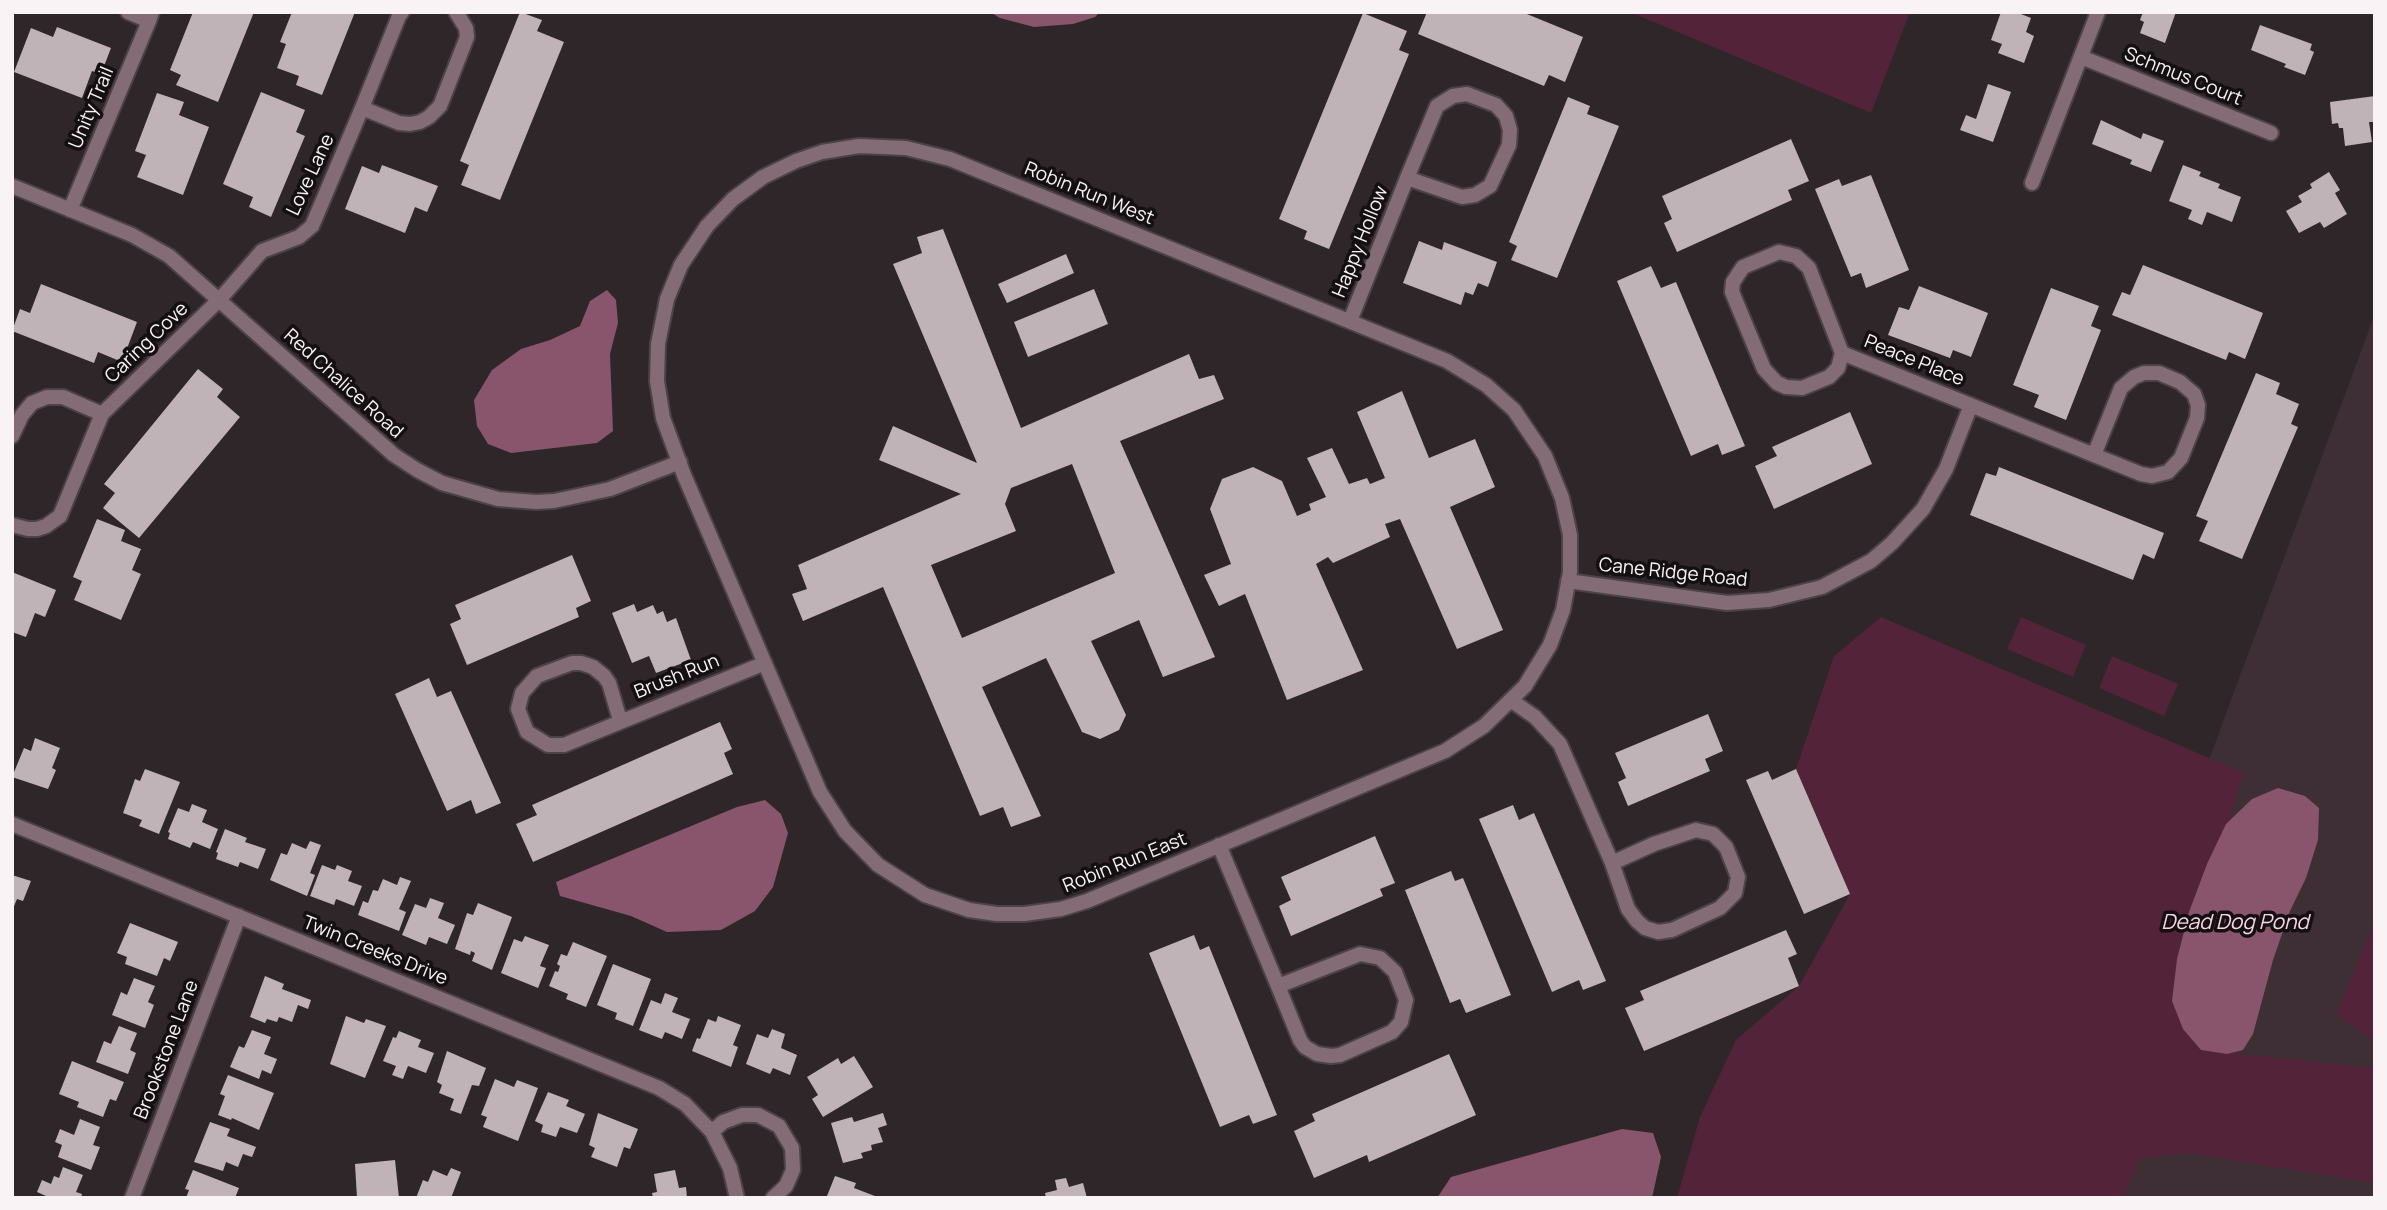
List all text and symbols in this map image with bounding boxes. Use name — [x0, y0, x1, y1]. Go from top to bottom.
street label: Schmus Court — [2121, 43, 2245, 111]
street label: Unity Trail — [65, 64, 119, 152]
street label: Love Lane — [282, 131, 340, 219]
street label: Robin Run West — [1021, 158, 1157, 230]
street label: Happy Hollow — [1328, 183, 1394, 301]
street label: Caring Cove — [101, 298, 193, 388]
street label: Red Chalice Road — [279, 324, 407, 444]
street label: Peace Place — [1861, 331, 1967, 391]
street label: Cane Ridge Road — [1598, 554, 1748, 592]
street label: Brush Run — [631, 650, 723, 704]
street label: Robin Run East — [1060, 828, 1190, 898]
water label: Dead Dog Pond — [2161, 910, 2309, 936]
street label: Twin Creeks Drive — [299, 912, 451, 990]
street label: Brookstone Lane — [130, 977, 204, 1123]

